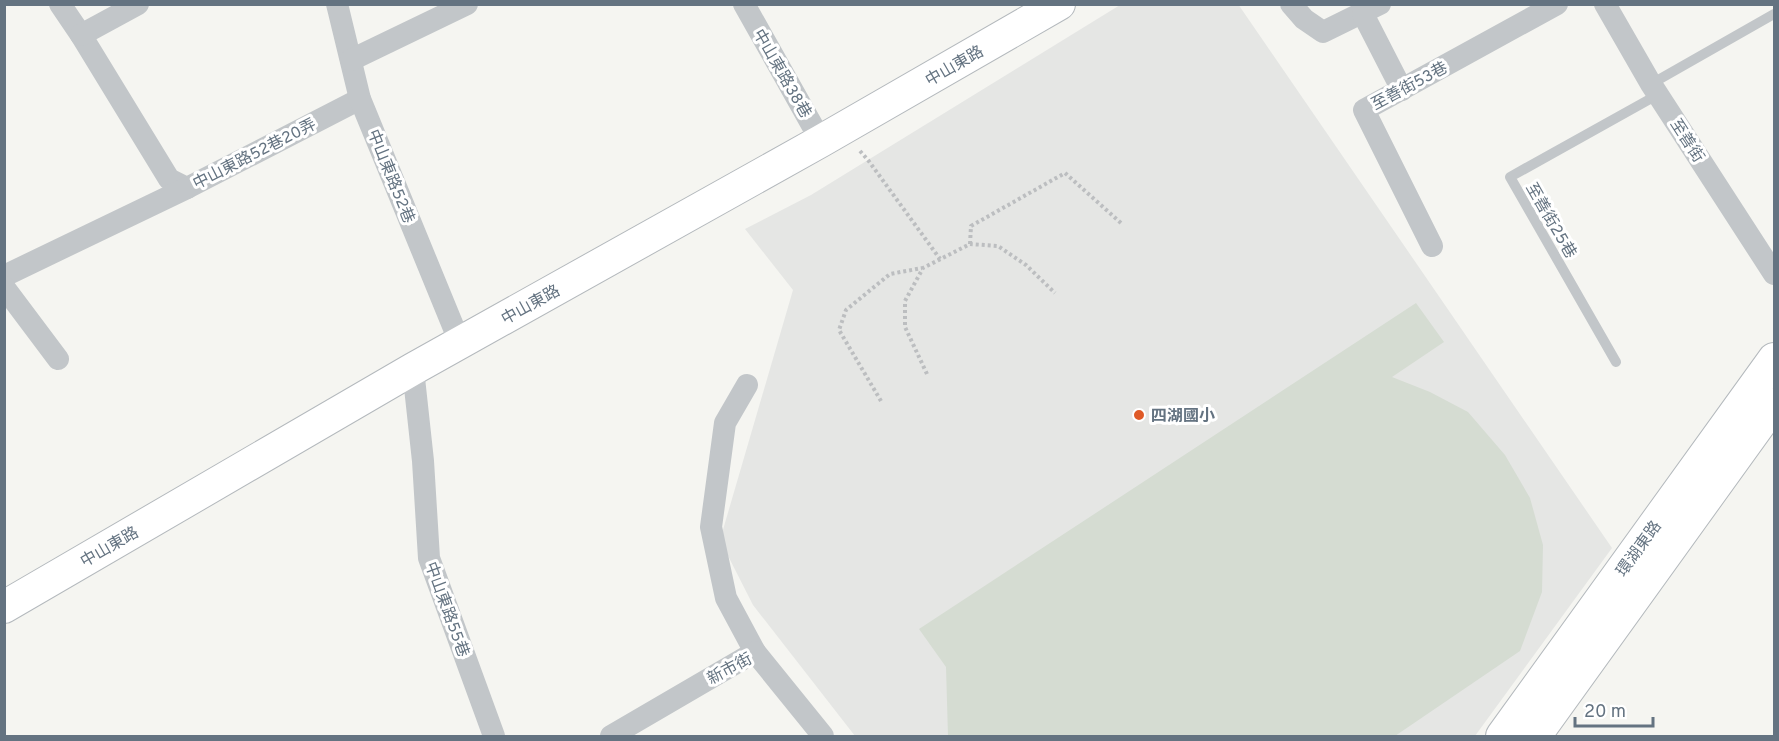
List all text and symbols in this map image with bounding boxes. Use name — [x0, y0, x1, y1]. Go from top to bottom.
street label: 中山東路38巷 — [748, 26, 815, 122]
street label: 中山東路 — [922, 42, 988, 91]
street label: 至善街53巷 — [1368, 58, 1452, 115]
street label: 中山東路52巷20弄 — [190, 115, 320, 194]
street label: 至善街 — [1665, 116, 1708, 167]
street label: 中山東路52巷 — [362, 127, 418, 227]
street label: 至善街25巷 — [1521, 180, 1580, 262]
street label: 中山東路 — [498, 281, 564, 330]
place label: 四湖國小 — [1151, 407, 1215, 427]
marker: 四湖國小 — [1132, 408, 1146, 422]
street label: 環湖東路 — [1613, 517, 1667, 581]
street label: 中山東路 — [77, 523, 143, 572]
street label: 中山東路55巷 — [420, 559, 473, 660]
street label: 新市街 — [704, 650, 756, 690]
scale bar — [1575, 690, 1653, 728]
text: 20 m — [1584, 701, 1626, 724]

